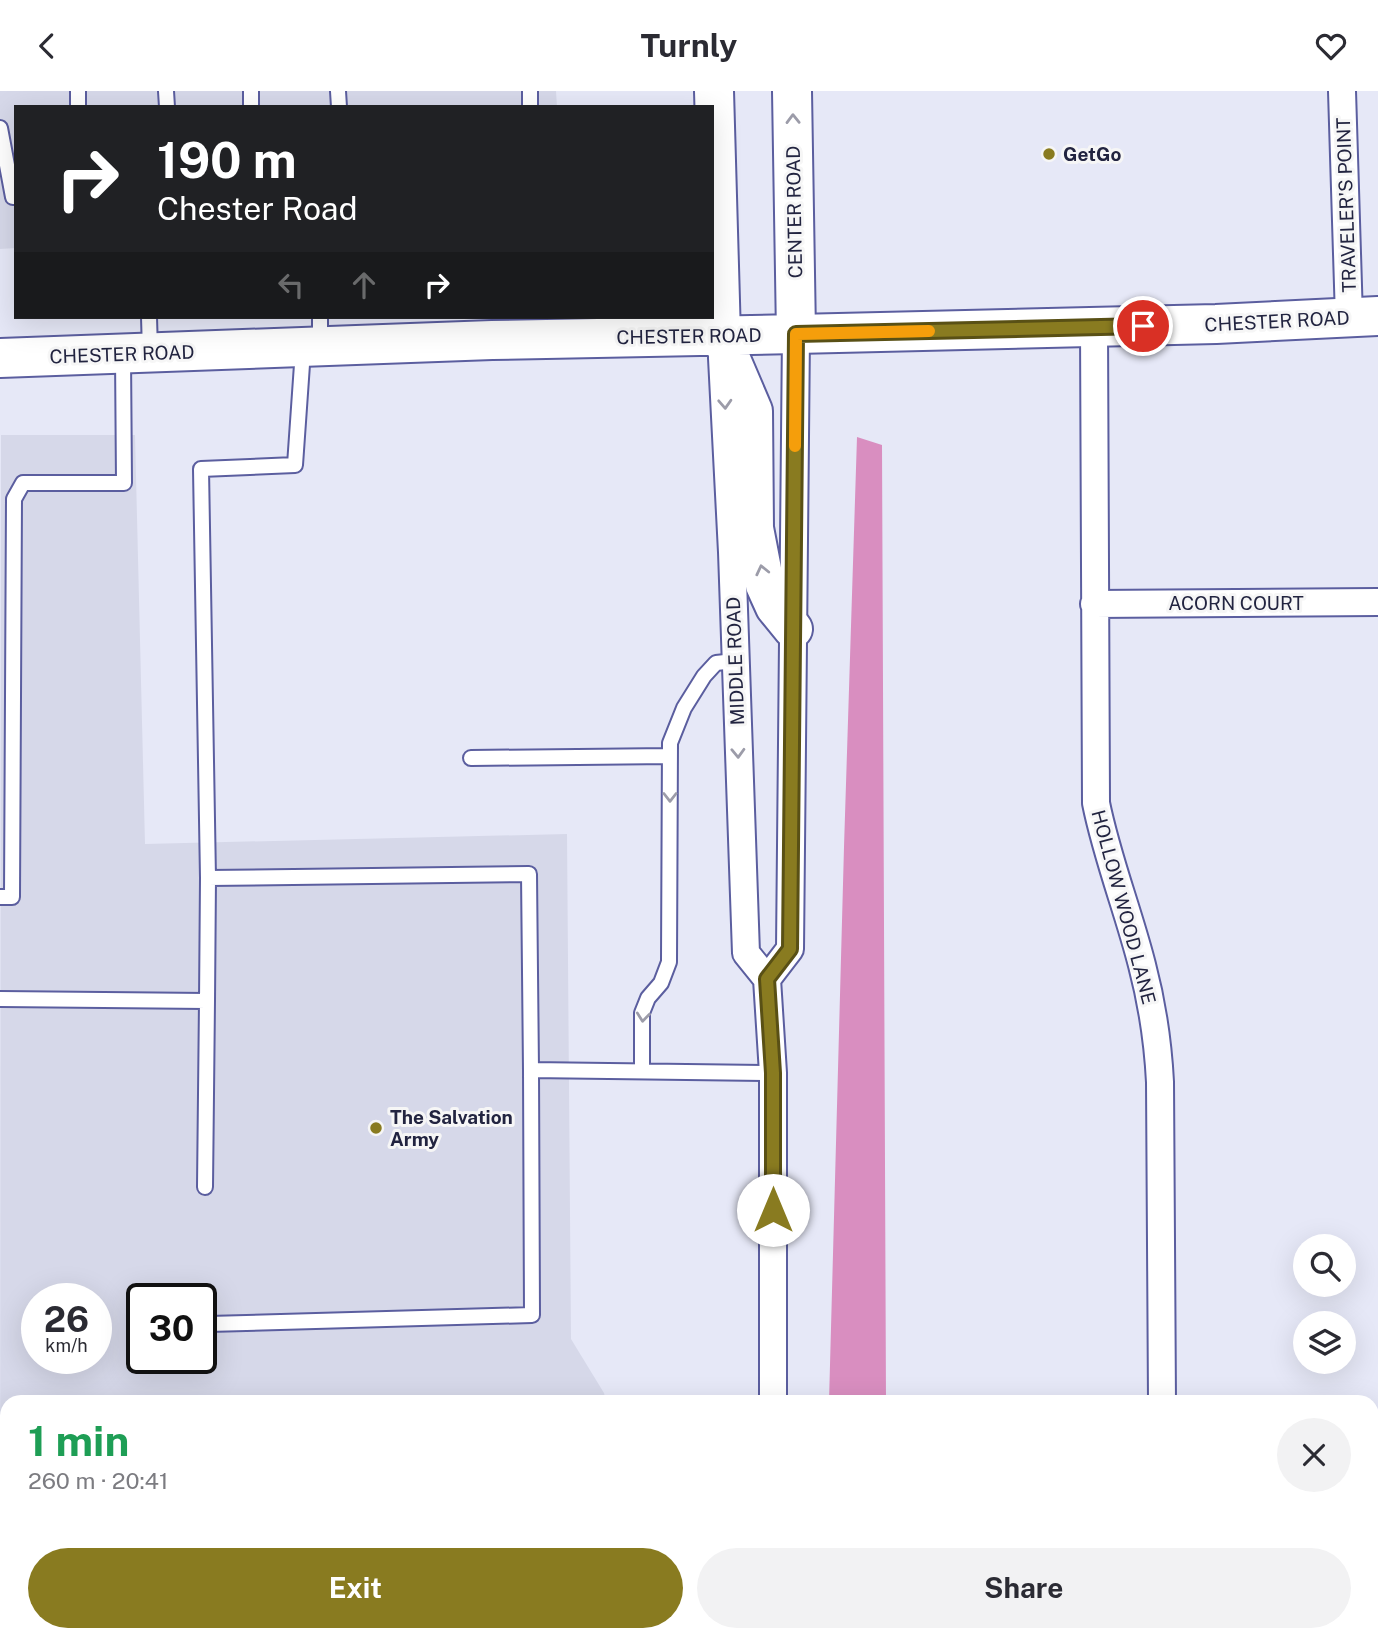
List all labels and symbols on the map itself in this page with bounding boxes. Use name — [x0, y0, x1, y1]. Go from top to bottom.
one-way arrow — [785, 113, 800, 124]
street label: TRAVELER'S POINT — [1332, 117, 1360, 293]
place label: GetGo — [1063, 143, 1121, 165]
street label: CENTER ROAD — [782, 146, 806, 278]
marker: GetGo — [1041, 146, 1057, 162]
pin — [1113, 296, 1173, 356]
street label: CHESTER ROAD — [1204, 306, 1350, 336]
street label: CHESTER ROAD — [616, 324, 762, 348]
street label: CHESTER ROAD — [49, 340, 195, 368]
one-way arrow — [717, 398, 732, 409]
one-way arrow — [755, 564, 770, 576]
street label: ACORN COURT — [1168, 592, 1304, 614]
street label: MIDDLE ROAD — [722, 596, 748, 726]
one-way arrow — [731, 748, 746, 759]
one-way arrow — [662, 792, 677, 803]
street label: HOLLOW WOOD LANE — [1087, 807, 1161, 1007]
one-way arrow — [636, 1011, 651, 1023]
place label: The Salvation Army — [390, 1106, 513, 1150]
marker: The Salvation Army — [368, 1120, 384, 1136]
position arrow — [736, 1173, 810, 1247]
speed limit sign: 30 — [126, 1283, 217, 1374]

